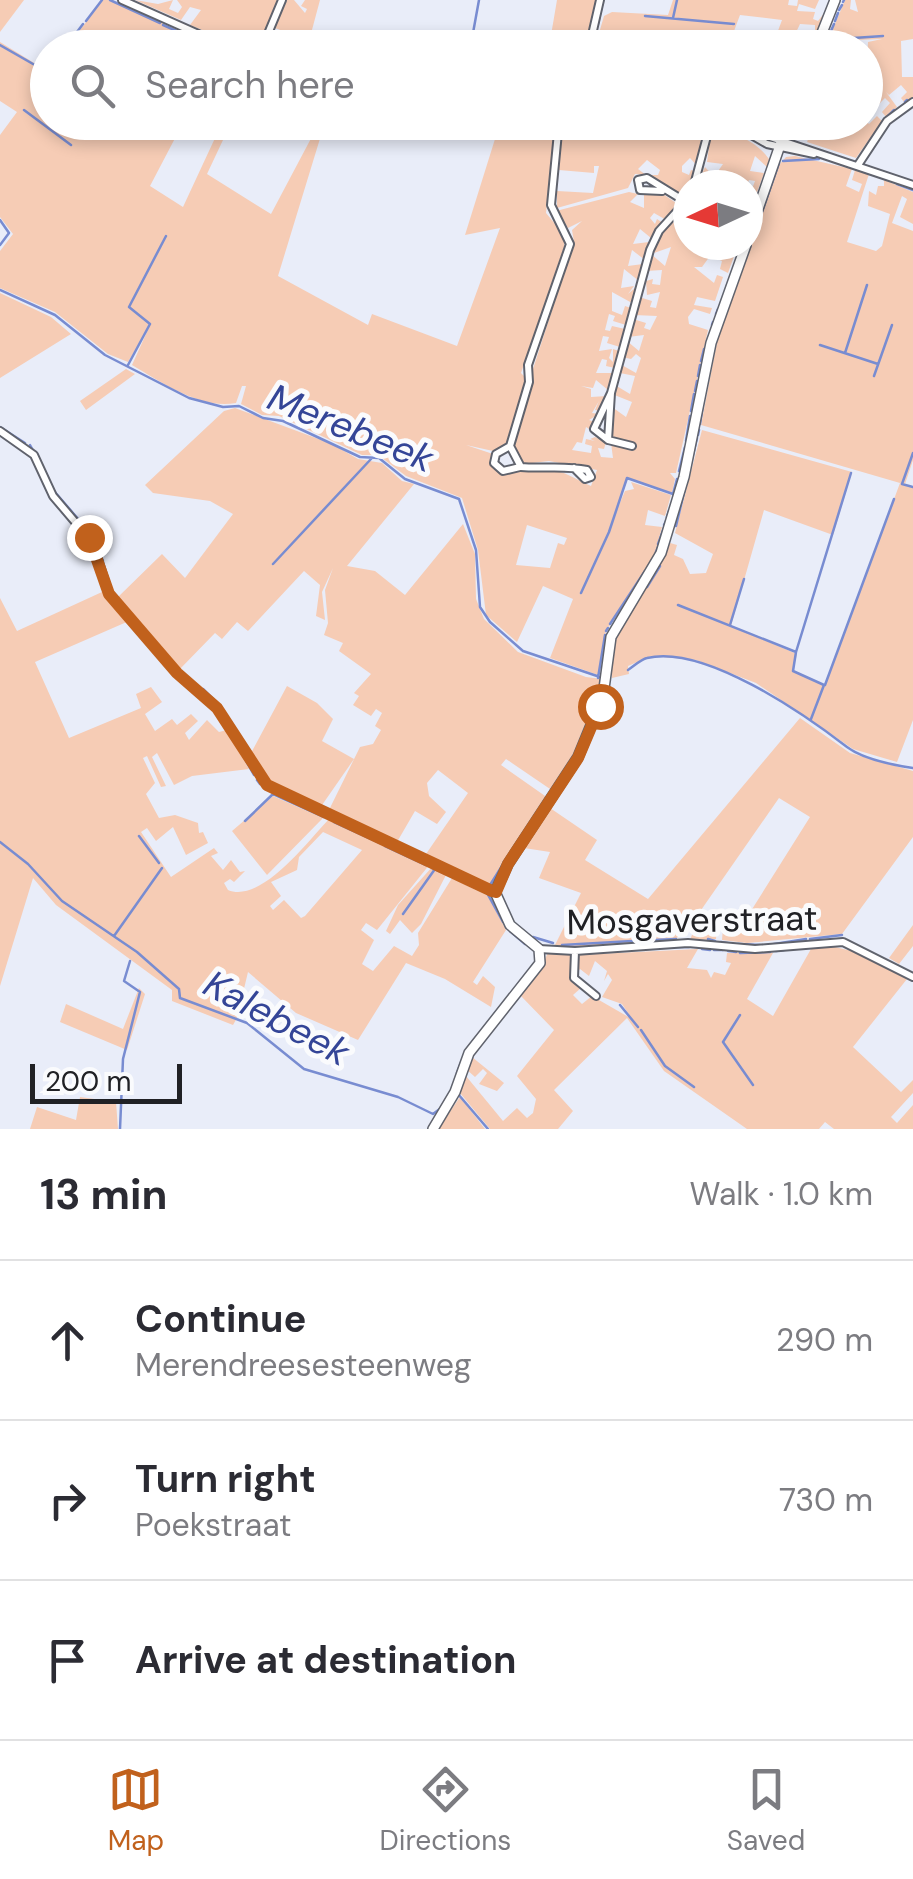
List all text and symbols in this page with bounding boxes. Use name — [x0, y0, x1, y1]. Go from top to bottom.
search box — [30, 30, 883, 140]
icon: search — [65, 58, 120, 113]
text: Search here — [145, 60, 355, 110]
north arrow — [673, 170, 763, 260]
water label: Merebeek — [260, 372, 442, 484]
route end — [67, 515, 113, 561]
route start — [578, 684, 624, 730]
street label: Mosgaverstraat — [566, 895, 818, 945]
water label: Kalebeek — [195, 959, 359, 1078]
scale bar — [30, 1059, 182, 1104]
text: 200 m — [45, 1063, 132, 1100]
text: 13 min — [40, 1167, 167, 1222]
text: Walk · 1.0 km — [689, 1173, 873, 1215]
text: Continue — [135, 1294, 306, 1344]
icon: ahead — [40, 1313, 95, 1368]
text: 290 m — [776, 1319, 873, 1361]
text: Merendreesesteenweg — [135, 1344, 472, 1386]
text: Turn right — [135, 1454, 316, 1504]
icon: right — [40, 1473, 95, 1528]
text: 730 m — [779, 1479, 873, 1521]
text: Poekstraat — [135, 1504, 292, 1546]
icon: arrive — [40, 1633, 95, 1688]
text: Arrive at destination — [135, 1635, 517, 1685]
tab: Map — [108, 1762, 164, 1859]
tab: Directions — [380, 1762, 511, 1859]
tab: Saved — [727, 1762, 805, 1859]

